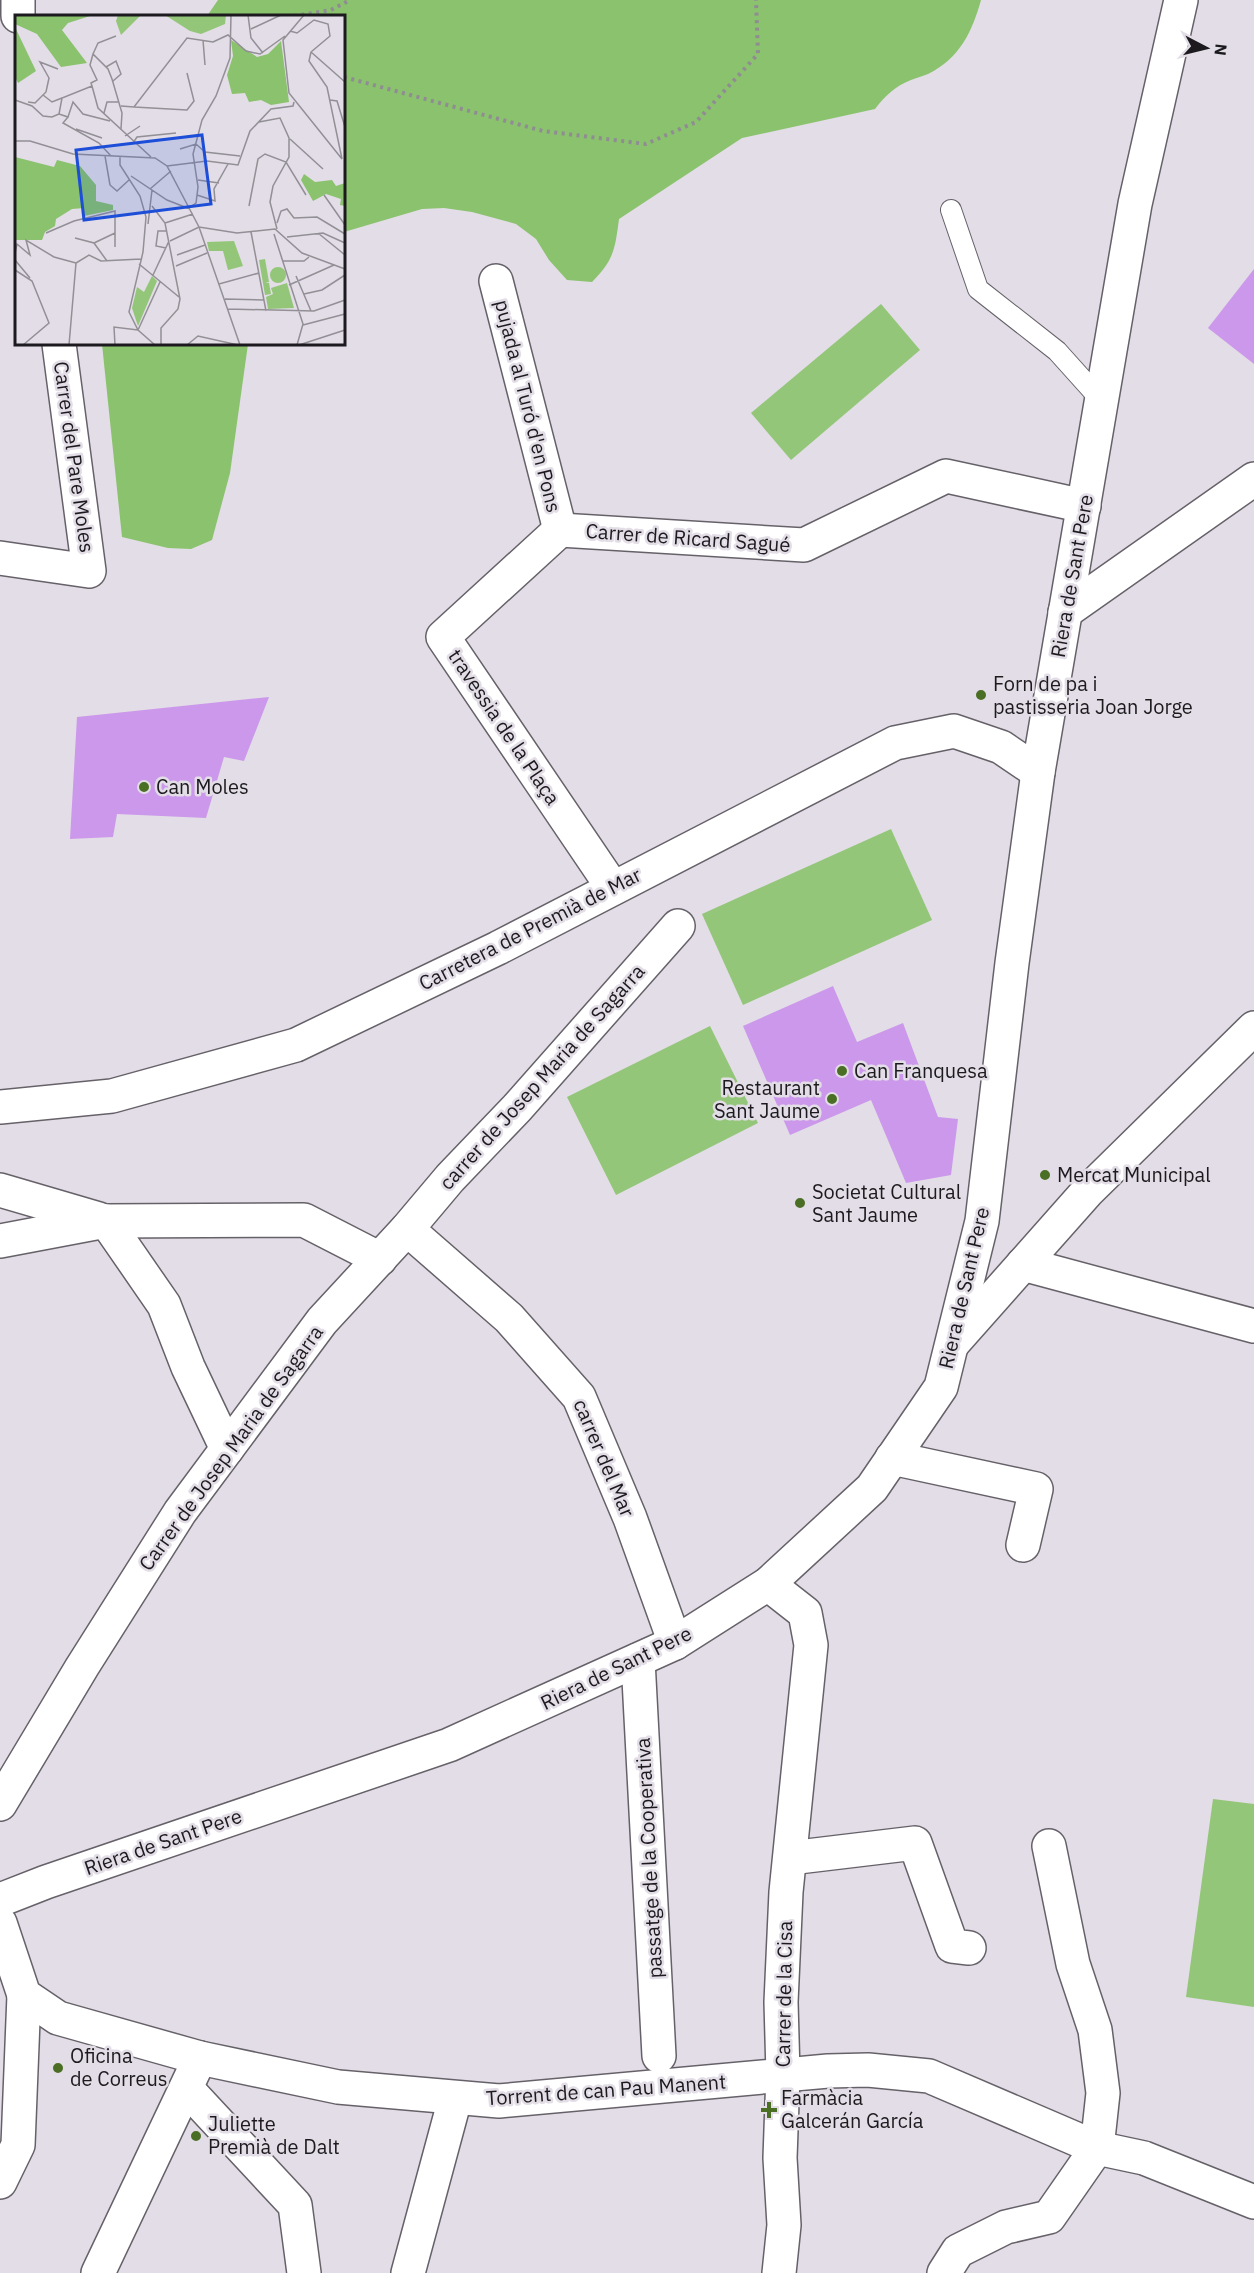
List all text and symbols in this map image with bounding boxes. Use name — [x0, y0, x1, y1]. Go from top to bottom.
inset map — [15, 15, 345, 345]
north arrow — [1176, 18, 1236, 78]
text: N — [1210, 43, 1232, 57]
street label: pujada al Turó d'en Pons — [489, 297, 568, 515]
street label: Carrer del Pare Moles — [48, 360, 101, 554]
street label: Riera de Sant Pere — [1044, 492, 1099, 660]
street label: Carrer de Ricard Sagué — [585, 517, 791, 558]
street label: travessia de la Plaça — [442, 644, 567, 810]
place label: Forn de pa i pastisseria Joan Jorge — [993, 670, 1193, 720]
marker: Forn de pa i pastisseria Joan Jorge — [974, 688, 988, 702]
place label: Can Moles — [156, 773, 249, 800]
marker: Can Moles — [137, 780, 151, 794]
street label: Carretera de Premià de Mar — [414, 861, 646, 996]
street label: carrer de Josep Maria de Sagarra — [433, 958, 651, 1195]
place label: Can Franquesa — [854, 1057, 988, 1084]
marker: Can Franquesa — [835, 1064, 849, 1078]
place label: Restaurant Sant Jaume — [714, 1074, 820, 1124]
marker: Restaurant Sant Jaume — [825, 1092, 839, 1106]
place label: Mercat Municipal — [1057, 1161, 1211, 1188]
marker: Mercat Municipal — [1038, 1168, 1052, 1182]
place label: Societat Cultural Sant Jaume — [812, 1178, 961, 1228]
marker: Societat Cultural Sant Jaume — [793, 1196, 807, 1210]
street label: Riera de Sant Pere — [932, 1204, 995, 1371]
street label: Carrer de Josep Maria de Sagarra — [132, 1319, 329, 1576]
street label: carrer del Mar — [568, 1395, 641, 1521]
street label: Riera de Sant Pere — [536, 1619, 696, 1716]
street label: passatge de la Cooperativa — [629, 1737, 668, 1979]
street label: Riera de Sant Pere — [80, 1802, 245, 1881]
street label: Carrer de la Cisa — [769, 1920, 798, 2068]
place label: Oficina de Correus — [70, 2042, 168, 2092]
marker: Oficina de Correus — [51, 2061, 65, 2075]
street label: Torrent de can Pau Manent — [485, 2068, 727, 2111]
place label: Farmàcia Galcerán García — [781, 2084, 924, 2134]
marker: Farmàcia Galcerán García — [762, 2103, 776, 2117]
place label: Juliette Premià de Dalt — [208, 2110, 340, 2160]
marker: Juliette Premià de Dalt — [189, 2129, 203, 2143]

